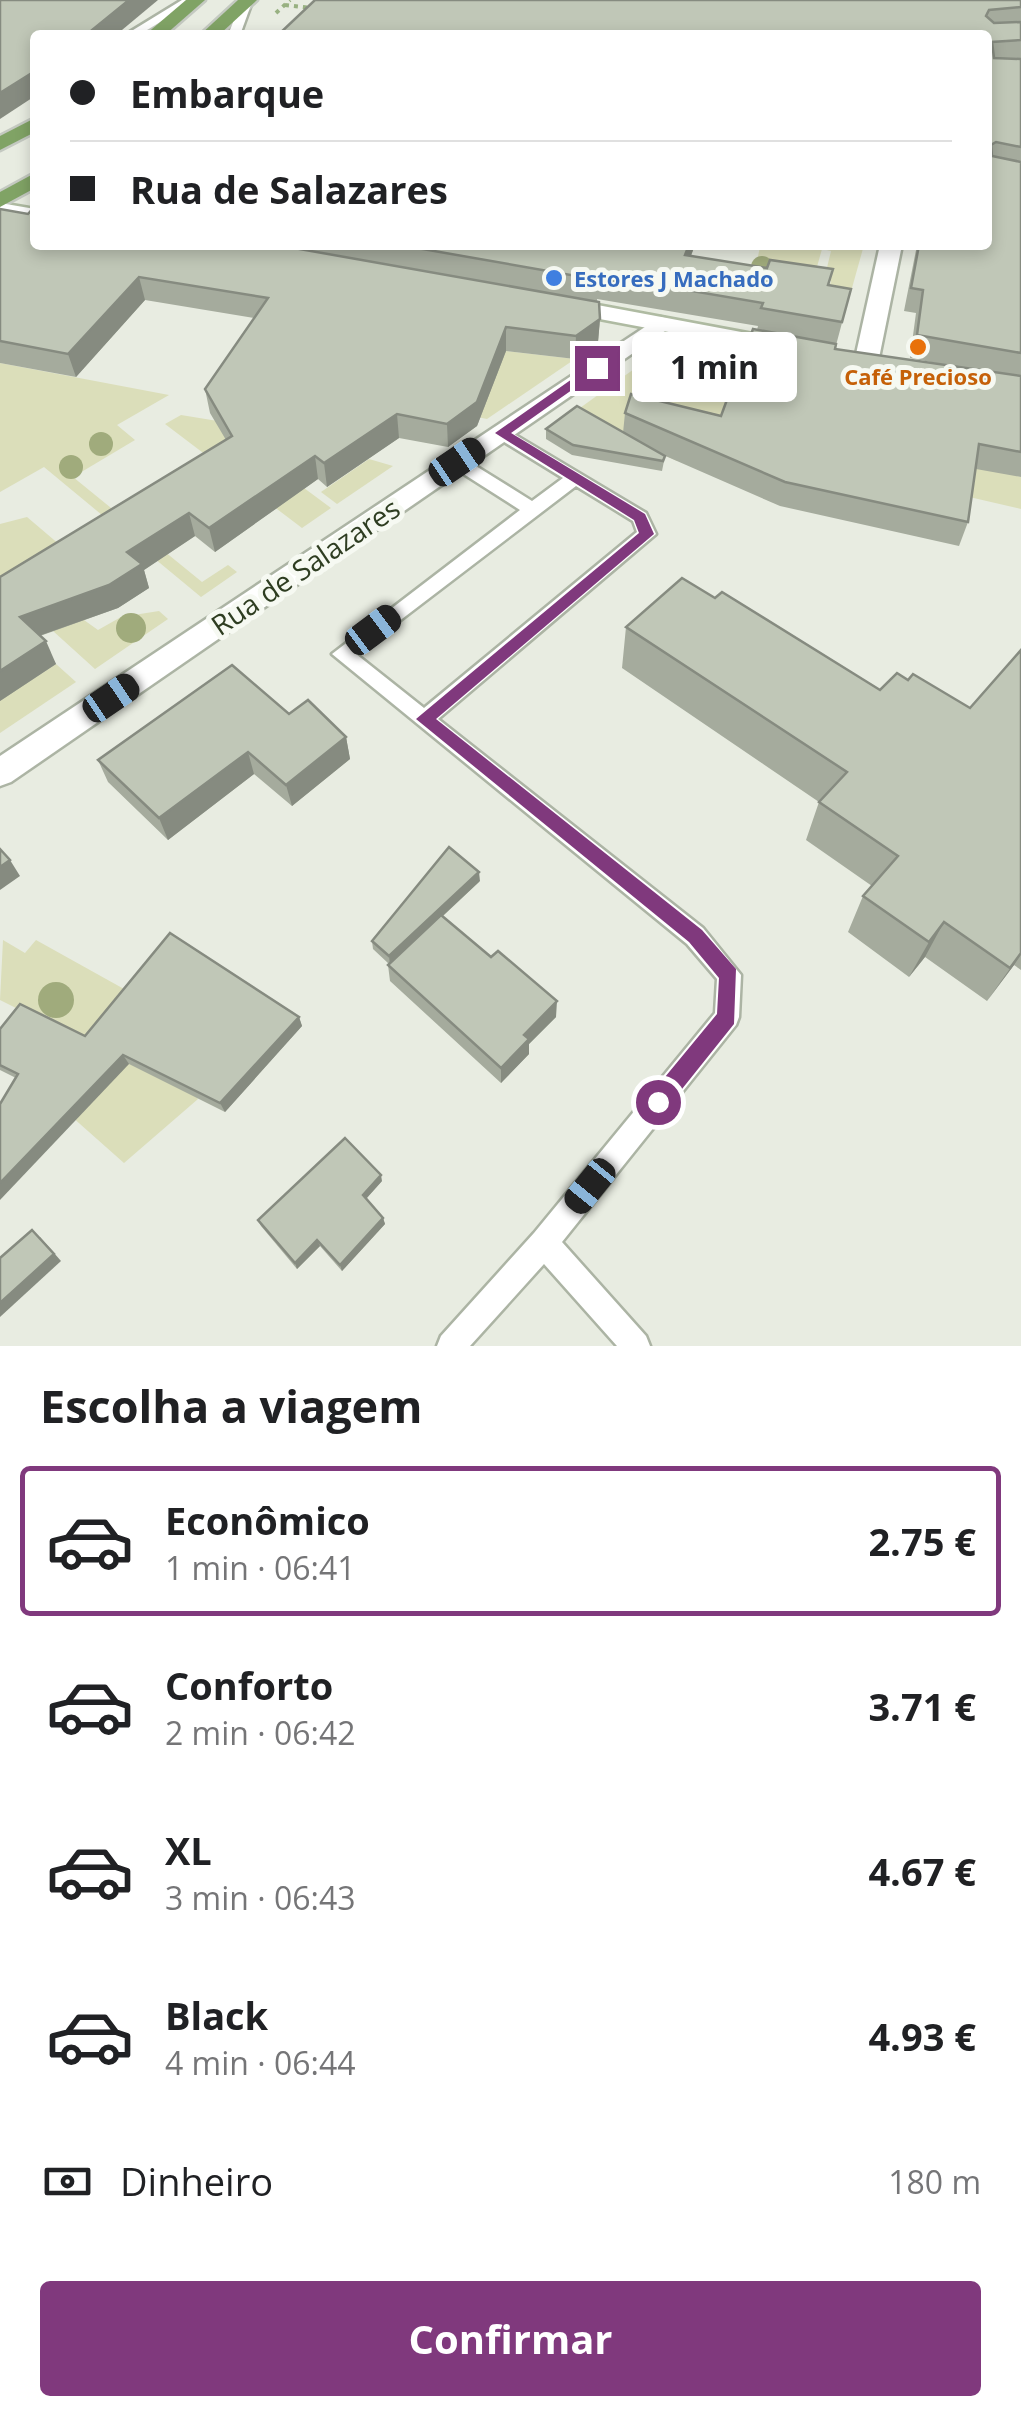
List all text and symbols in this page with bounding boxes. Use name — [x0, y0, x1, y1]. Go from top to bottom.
text: Embarque — [130, 67, 324, 119]
text: Rua de Salazares — [130, 163, 448, 215]
place label: Estores J Machado — [574, 263, 774, 293]
marker: Estores J Machado — [543, 267, 565, 289]
callout: 1 min — [632, 333, 797, 403]
marker: Café Precioso — [907, 336, 929, 358]
text: 1 min — [670, 345, 759, 388]
route end — [575, 346, 620, 391]
place label: Café Precioso — [844, 361, 992, 391]
car — [424, 433, 490, 491]
street label: Rua de Salazares — [203, 489, 407, 643]
car — [340, 600, 406, 660]
car — [78, 669, 144, 727]
route start — [636, 1080, 681, 1125]
car — [559, 1153, 621, 1219]
text: Escolha a viagem — [40, 1375, 422, 1436]
text: Econômico — [165, 1494, 370, 1546]
icon: car — [45, 1496, 135, 1586]
text: 2.75 € — [868, 1515, 976, 1567]
text: 1 min · 06:41 — [165, 1546, 356, 1589]
text: Conforto — [165, 1659, 333, 1711]
icon: car — [45, 1661, 135, 1751]
text: 3.71 € — [868, 1680, 976, 1732]
text: 2 min · 06:42 — [165, 1711, 356, 1754]
text: XL — [165, 1824, 212, 1876]
icon: car — [45, 1826, 135, 1916]
text: 4.67 € — [868, 1845, 976, 1897]
text: 3 min · 06:43 — [165, 1876, 356, 1919]
text: Black — [165, 1989, 268, 2041]
icon: car — [45, 1991, 135, 2081]
text: 4.93 € — [868, 2010, 976, 2062]
text: 4 min · 06:44 — [165, 2041, 356, 2084]
icon: cash — [40, 2154, 95, 2209]
text: Dinheiro — [120, 2155, 273, 2207]
text: 180 m — [888, 2160, 981, 2203]
button: Confirmar — [40, 2281, 981, 2396]

